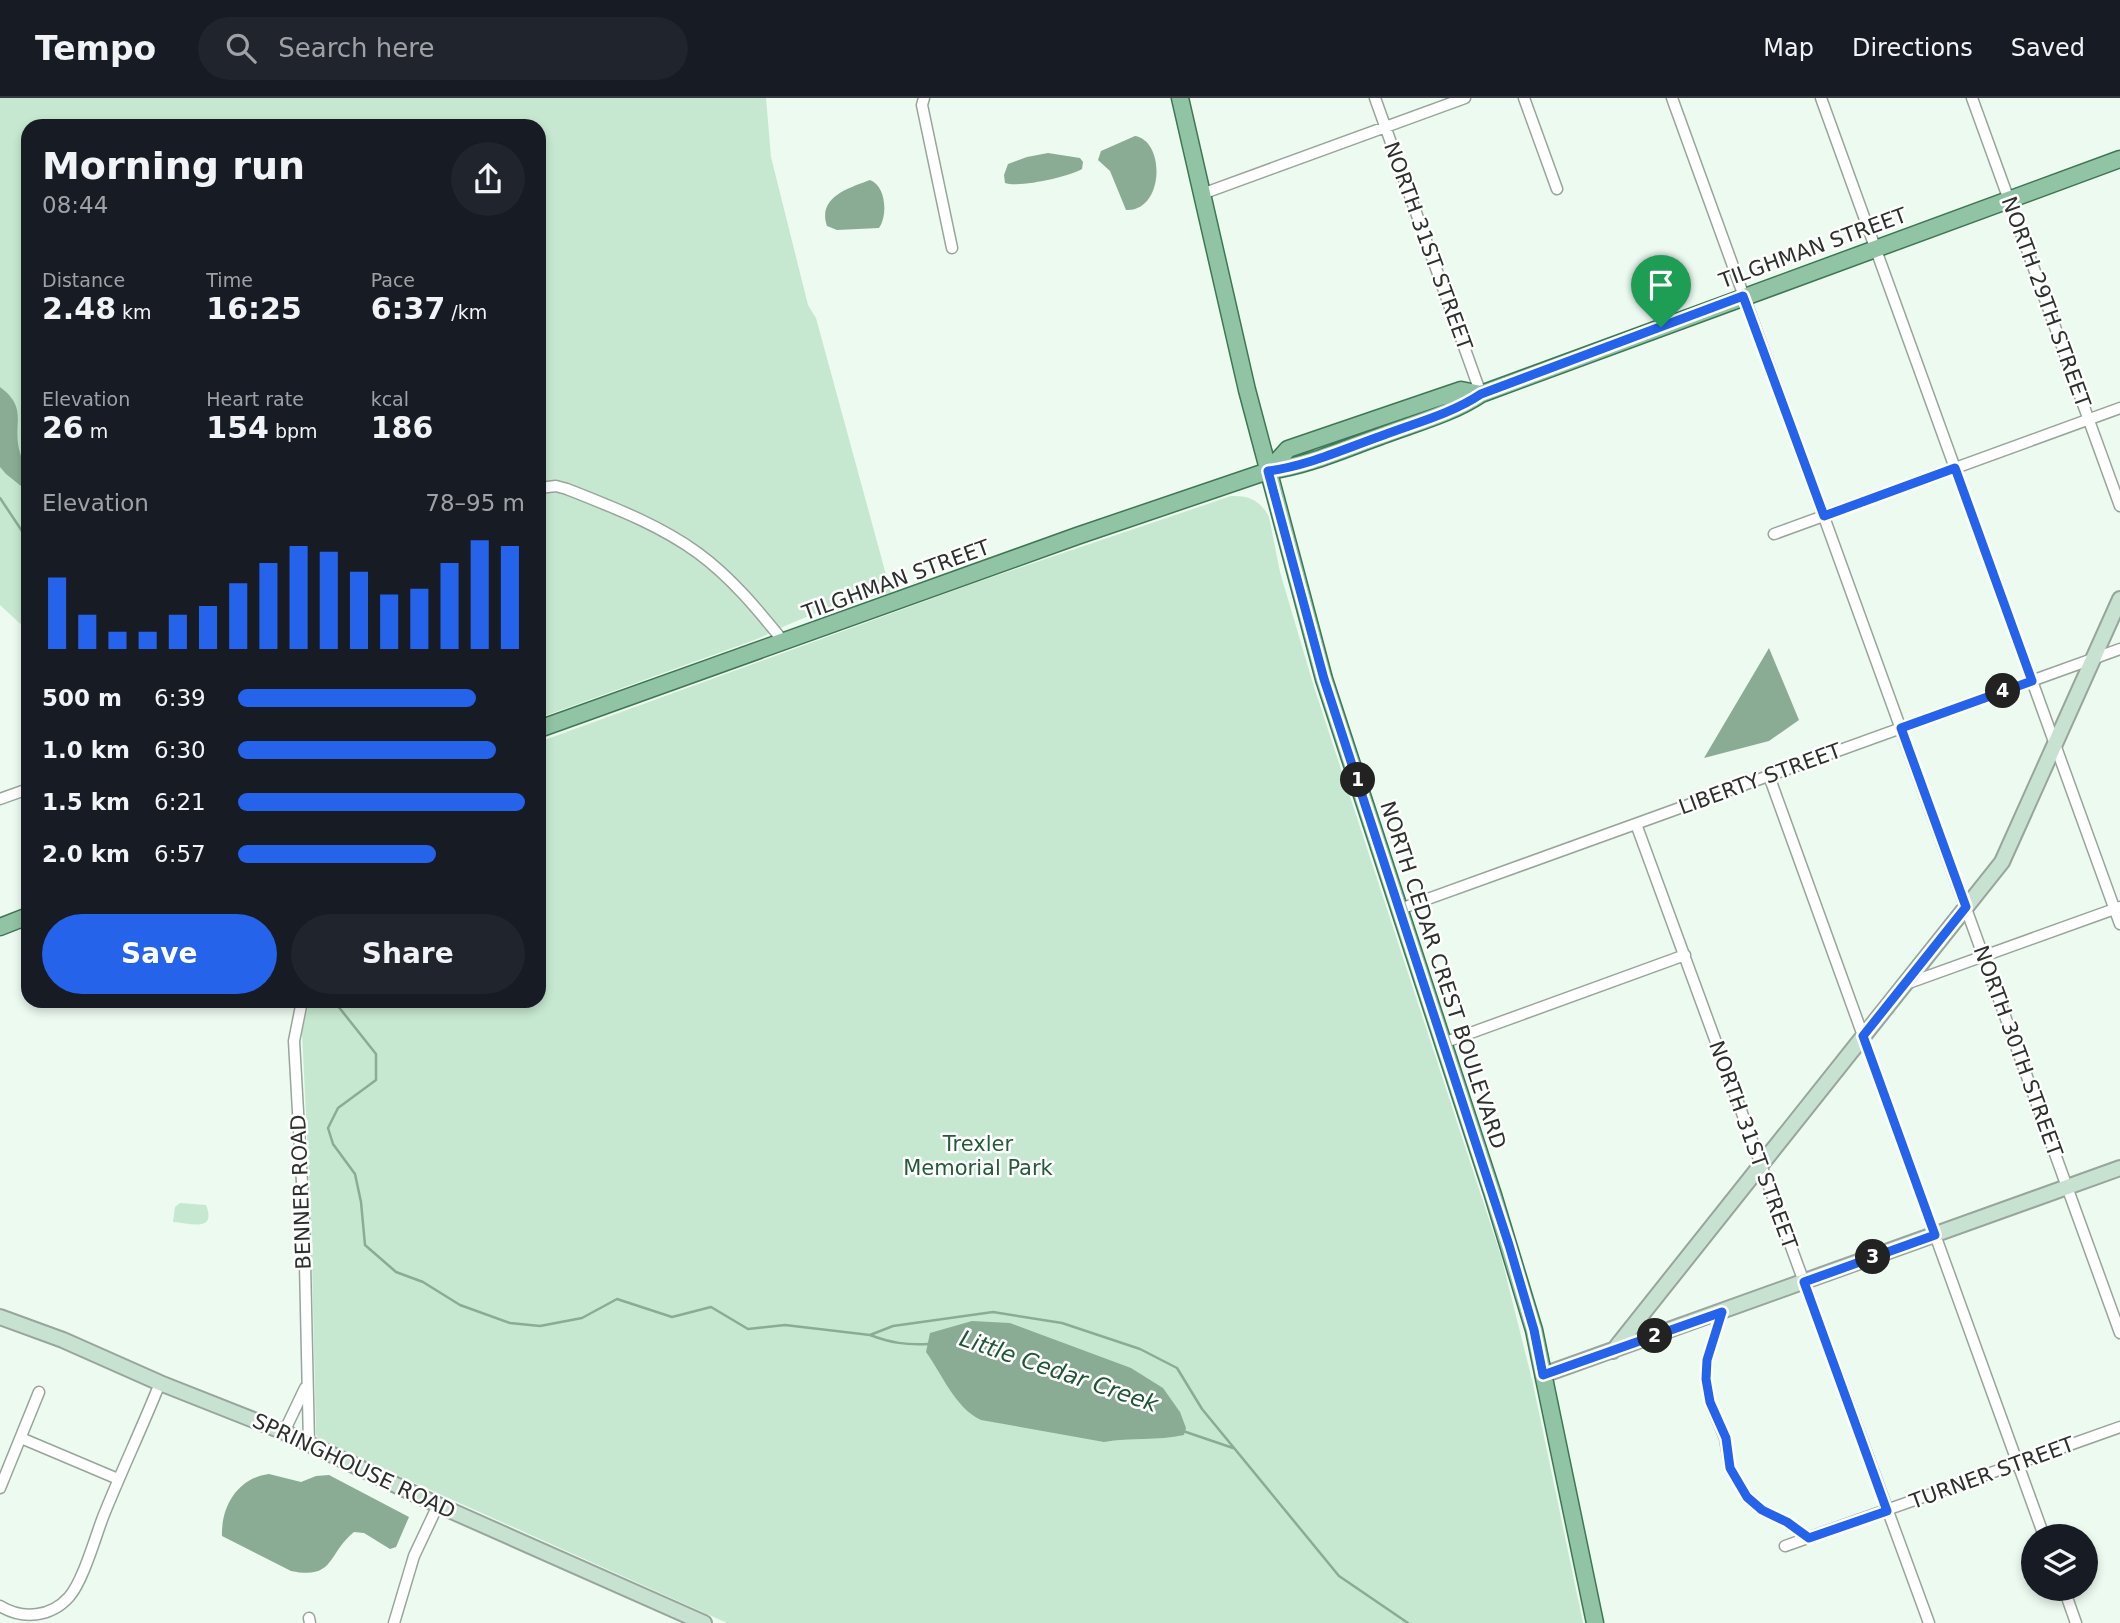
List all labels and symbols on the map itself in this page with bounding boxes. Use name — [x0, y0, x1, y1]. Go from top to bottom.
street label: NORTH 31ST STREET — [1379, 138, 1477, 354]
street label: NORTH 29TH STREET — [1997, 193, 2095, 411]
street label: TILGHMAN STREET — [1715, 203, 1910, 293]
pin — [1631, 255, 1691, 327]
street label: TILGHMAN STREET — [798, 535, 993, 625]
pin: 4 — [1986, 674, 2021, 708]
street label: LIBERTY STREET — [1676, 738, 1845, 820]
pin: 1 — [1340, 762, 1376, 798]
street label: NORTH CEDAR CREST BOULEVARD — [1375, 798, 1511, 1152]
street label: NORTH 30TH STREET — [1969, 942, 2067, 1160]
street label: NORTH 31ST STREET — [1704, 1037, 1802, 1253]
street label: BENNER ROAD — [286, 1114, 316, 1270]
park label: Trexler Memorial Park — [903, 1132, 1054, 1180]
pin: 3 — [1856, 1240, 1890, 1274]
pin: 2 — [1638, 1318, 1672, 1354]
water label: Little Cedar Creek — [956, 1325, 1163, 1418]
street label: SPRINGHOUSE ROAD — [249, 1408, 459, 1524]
street label: TURNER STREET — [1906, 1432, 2078, 1514]

